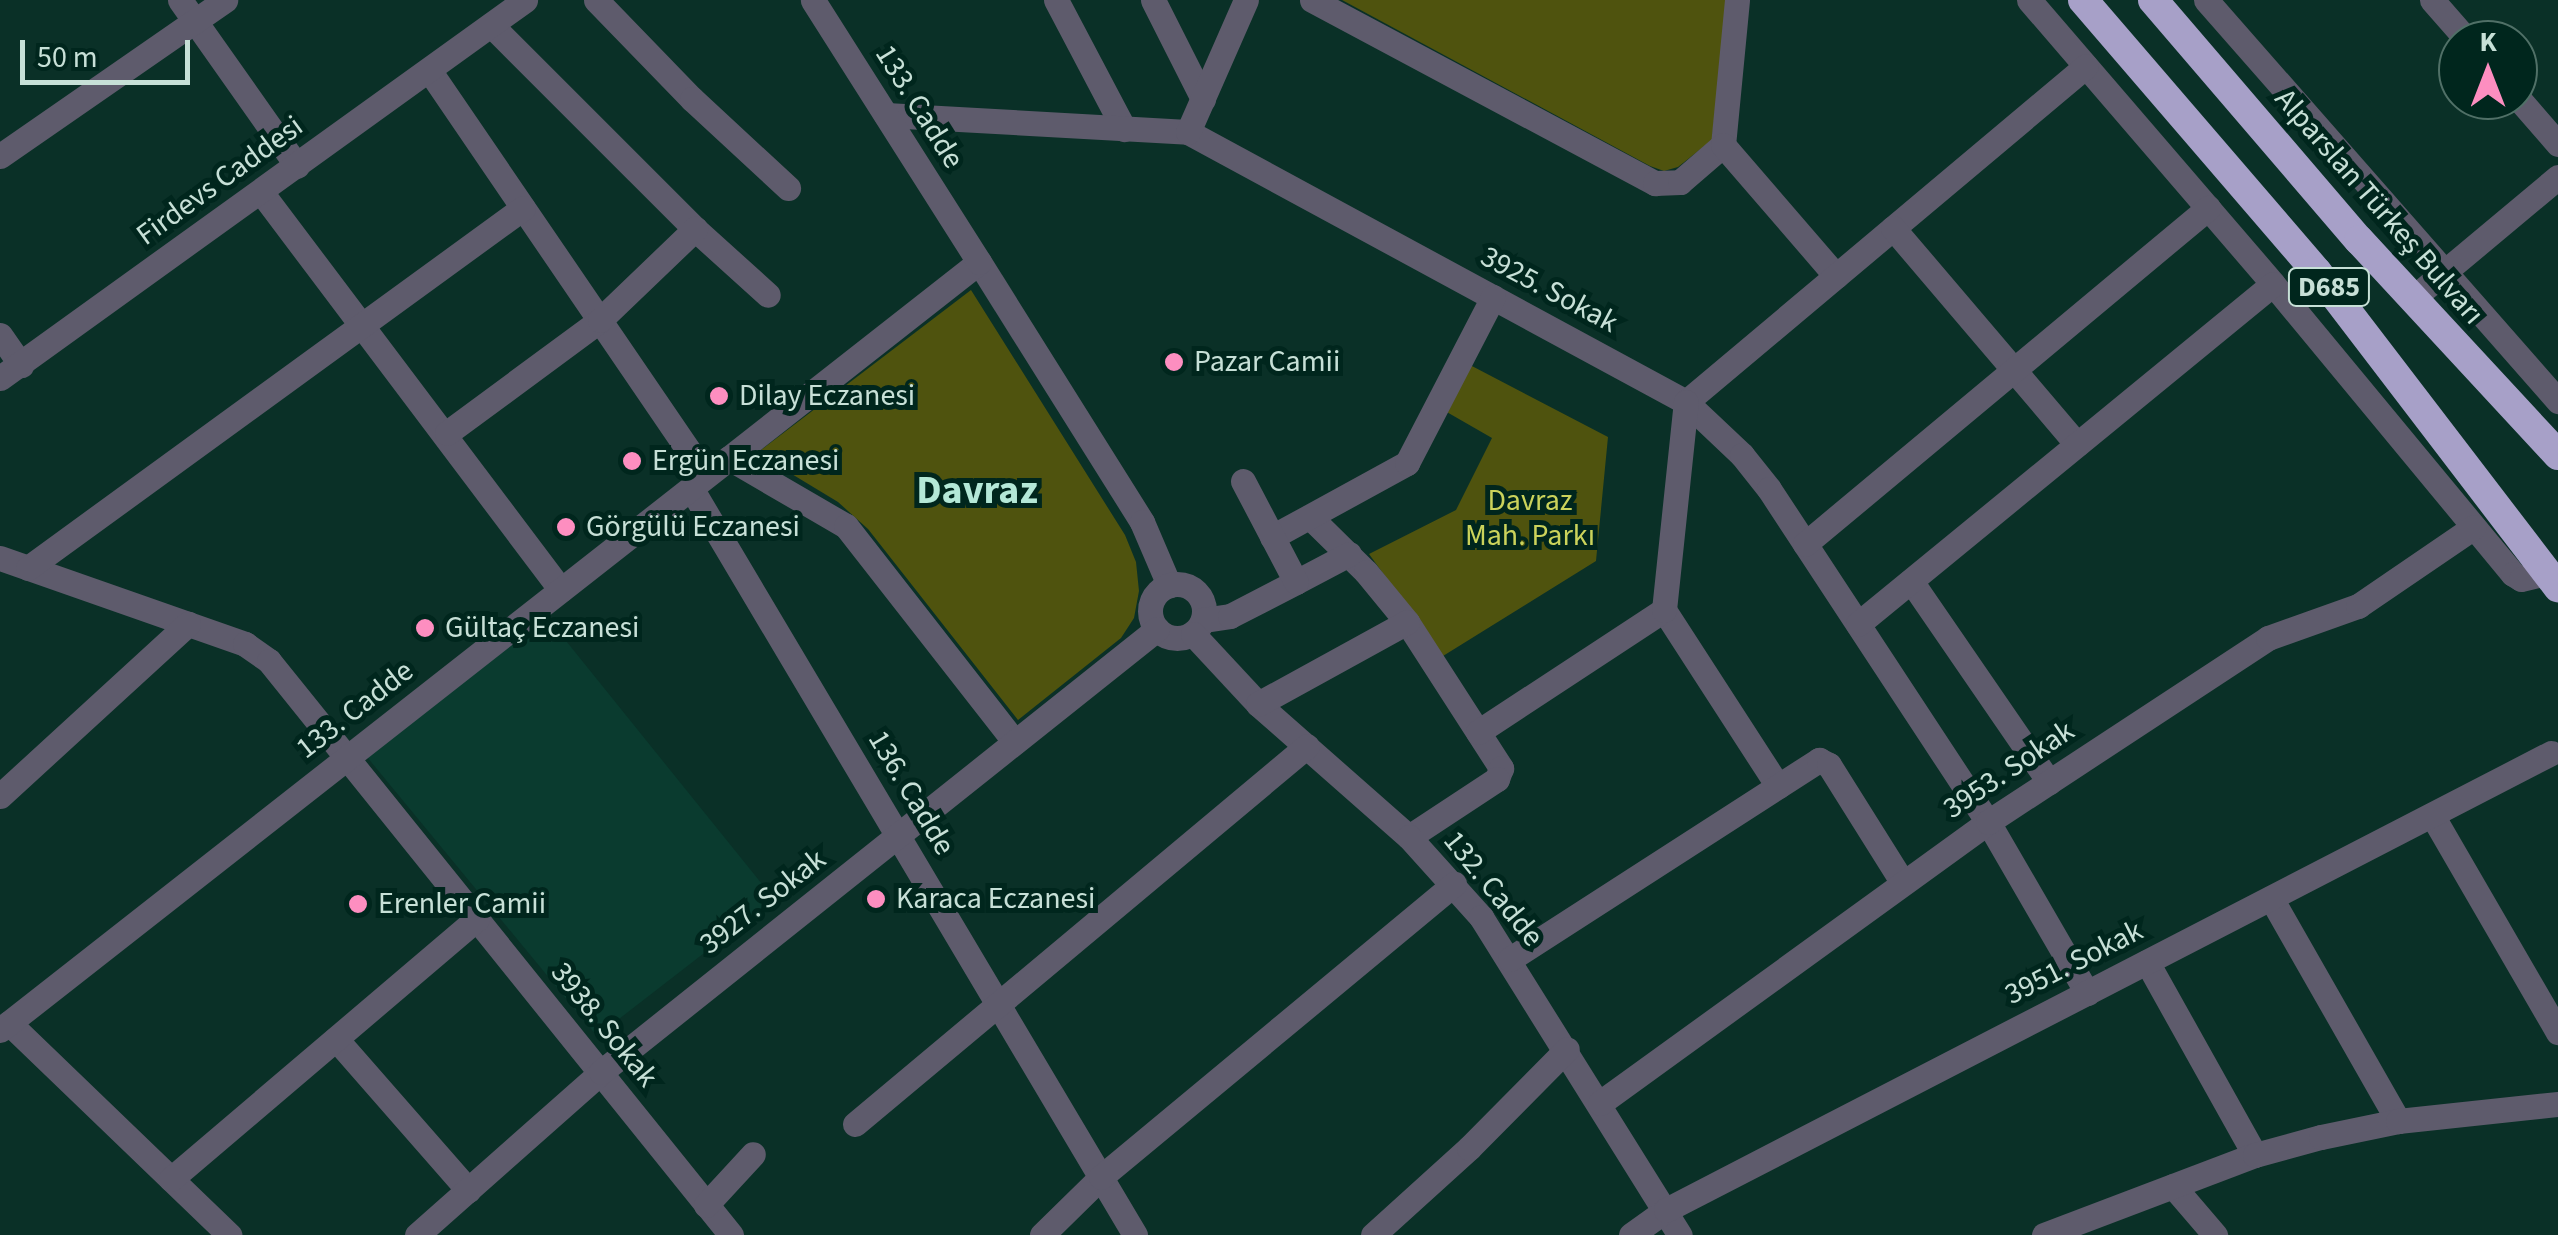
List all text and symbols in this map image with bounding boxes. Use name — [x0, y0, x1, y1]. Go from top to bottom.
scale bar — [25, 20, 195, 82]
north arrow — [2438, 20, 2538, 120]
text: K — [2479, 22, 2497, 62]
text: 50 m — [37, 36, 98, 79]
street label: 133. Cadde — [867, 39, 971, 175]
street label: Alparslan Türkeş Bulvarı — [2267, 82, 2491, 332]
street label: Firdevs Caddesi — [130, 109, 310, 253]
street label: 3925. Sokak — [1474, 239, 1624, 341]
road number: D685 — [2286, 264, 2372, 310]
place label: Pazar Camii — [1194, 344, 1340, 380]
marker: Pazar Camii — [1163, 351, 1185, 373]
place label: Dilay Eczanesi — [739, 378, 915, 414]
marker: Dilay Eczanesi — [708, 385, 730, 407]
place label: Ergün Eczanesi — [652, 443, 839, 479]
marker: Ergün Eczanesi — [621, 450, 643, 472]
district label: Davraz — [916, 467, 1038, 515]
park label: Davraz Mah. Parkı — [1465, 483, 1595, 554]
place label: Görgülü Eczanesi — [586, 509, 800, 545]
marker: Görgülü Eczanesi — [555, 516, 577, 538]
place label: Gültaç Eczanesi — [445, 610, 639, 646]
marker: Gültaç Eczanesi — [414, 617, 436, 639]
street label: 133. Cadde — [289, 653, 421, 767]
street label: 3953. Sokak — [1937, 713, 2081, 827]
street label: 136. Cadde — [860, 724, 962, 862]
street label: 132. Cadde — [1435, 824, 1551, 954]
street label: 3927. Sokak — [693, 842, 833, 962]
place label: Karaca Eczanesi — [896, 881, 1095, 917]
place label: Erenler Camii — [378, 886, 546, 922]
marker: Karaca Eczanesi — [865, 888, 887, 910]
marker: Erenler Camii — [347, 893, 369, 915]
street label: 3951. Sokak — [1999, 913, 2149, 1013]
street label: 3938. Sokak — [543, 955, 665, 1095]

